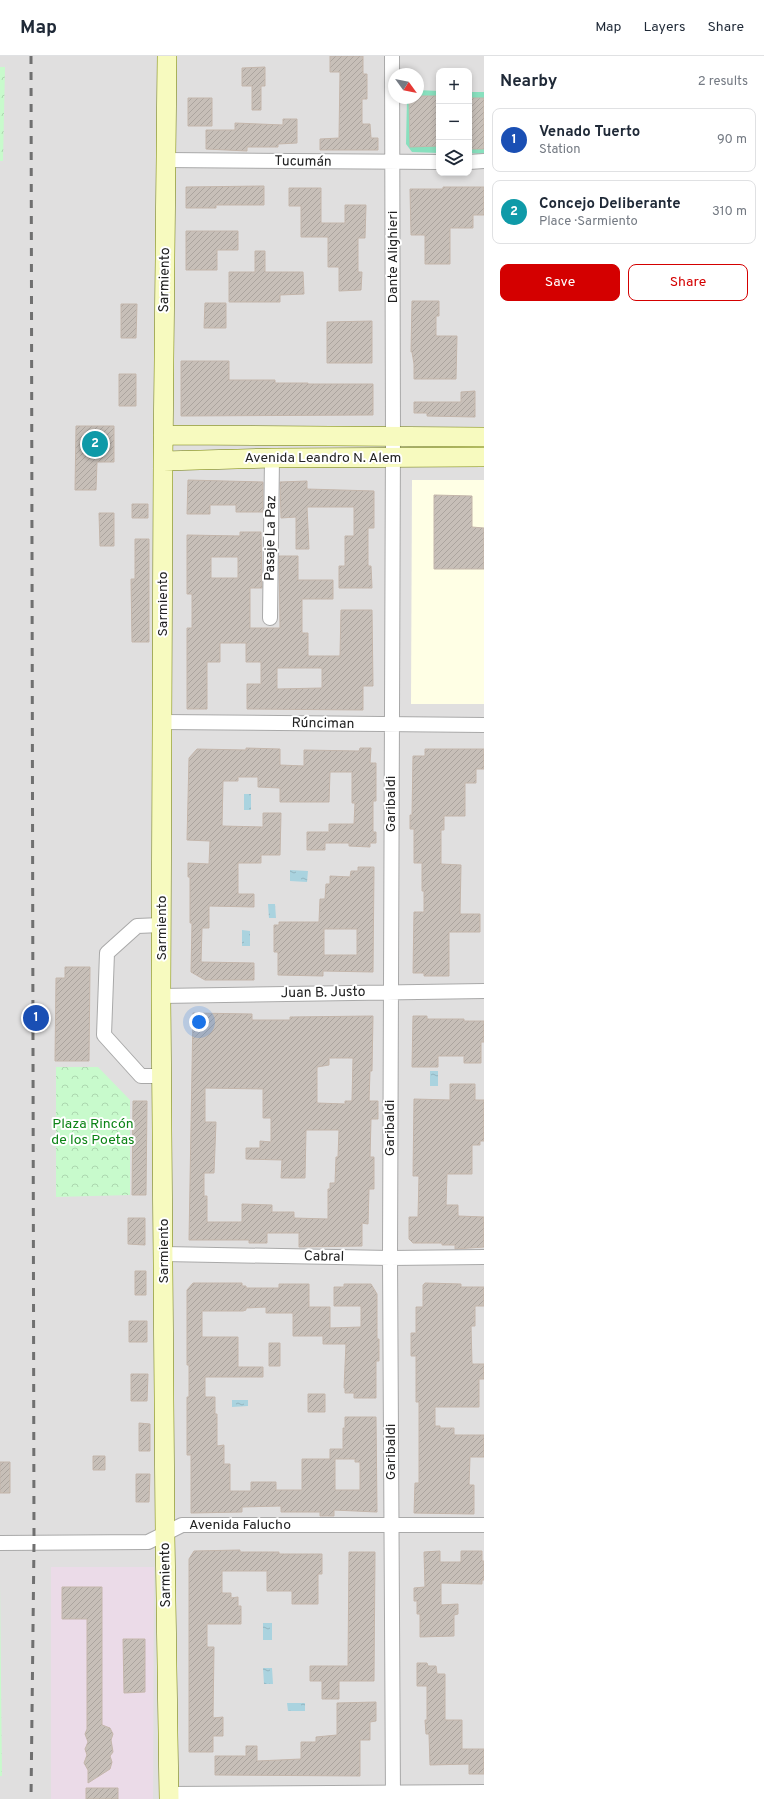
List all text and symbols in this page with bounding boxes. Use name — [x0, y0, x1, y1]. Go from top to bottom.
text: Map — [20, 16, 57, 40]
text: Map — [595, 19, 621, 36]
text: Layers — [643, 19, 685, 36]
text: Share — [707, 19, 744, 36]
north arrow — [388, 68, 424, 104]
map controls — [436, 68, 472, 176]
button: + — [436, 68, 472, 104]
text: Nearby — [500, 71, 557, 93]
text: 2 results — [698, 74, 748, 90]
button: − — [436, 104, 472, 140]
text: Venado Tuerto — [539, 123, 640, 142]
text: 1 — [511, 132, 517, 148]
text: 90 m — [717, 132, 747, 148]
button: layers — [436, 140, 472, 176]
text: Station — [539, 142, 581, 158]
street label: Tucumán — [274, 153, 332, 171]
text: Concejo Deliberante — [539, 195, 681, 214]
text: 2 — [510, 204, 518, 220]
text: 310 m — [712, 204, 747, 220]
street label: Dante Alighieri — [385, 211, 402, 303]
text: Place · Sarmiento — [539, 214, 638, 230]
street label: Sarmiento — [156, 247, 174, 313]
button: Save — [500, 264, 620, 301]
button: Share — [628, 264, 748, 301]
pin: 2 — [82, 429, 108, 459]
street label: Avenida Leandro N. Alem — [245, 450, 401, 467]
street label: Pasaje La Paz — [262, 495, 280, 581]
street label: Sarmiento — [155, 571, 172, 637]
street label: Rúnciman — [291, 715, 355, 733]
street label: Garibaldi — [383, 776, 400, 832]
street label: Sarmiento — [154, 895, 171, 961]
street label: Juan B. Justo — [280, 984, 366, 1002]
pin: 1 — [23, 1003, 49, 1033]
your location — [189, 1012, 209, 1032]
street label: Garibaldi — [382, 1100, 399, 1156]
park label: Plaza Rincón de los Poetas — [51, 1116, 135, 1149]
street label: Sarmiento — [156, 1218, 173, 1284]
street label: Cabral — [304, 1248, 344, 1266]
street label: Garibaldi — [383, 1424, 400, 1480]
street label: Avenida Falucho — [189, 1517, 291, 1534]
street label: Sarmiento — [157, 1542, 175, 1608]

